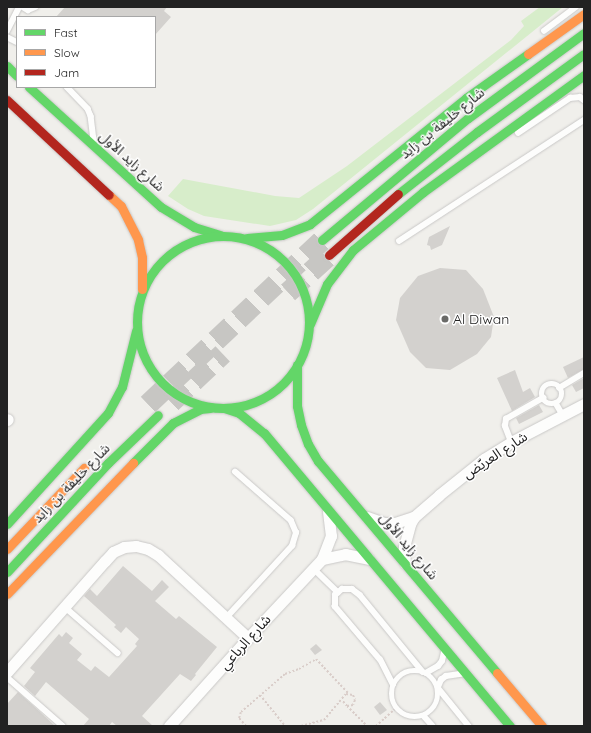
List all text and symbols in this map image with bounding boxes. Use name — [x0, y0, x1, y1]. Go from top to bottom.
legend — [16, 16, 156, 88]
text: Fast — [54, 25, 78, 40]
text: Slow — [54, 45, 80, 60]
text: Jam — [54, 65, 79, 80]
street label: شارع خليفة بن زايد — [396, 84, 488, 162]
street label: شارع زايد الأول — [96, 127, 168, 195]
place label: Al Diwan — [453, 311, 509, 327]
marker: Al Diwan — [440, 314, 450, 324]
street label: شارع العريّض — [460, 428, 530, 482]
street label: شارع خليفة بن زايد — [29, 440, 113, 526]
street label: شارع زايد الأول — [376, 509, 442, 583]
street label: شارع الرباعي — [216, 611, 274, 673]

